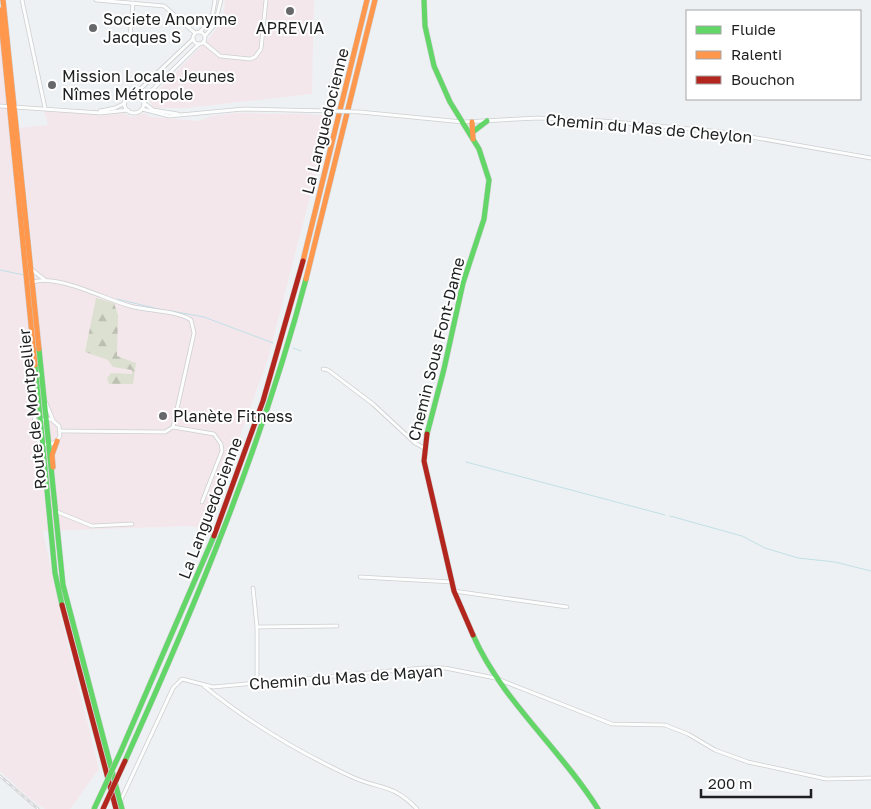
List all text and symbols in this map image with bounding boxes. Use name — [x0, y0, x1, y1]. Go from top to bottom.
marker: APREVIA — [284, 5, 296, 17]
place label: Societe Anonyme Jacques S — [103, 9, 237, 47]
legend — [686, 10, 861, 100]
place label: APREVIA — [256, 18, 325, 38]
text: Fluide — [731, 20, 776, 38]
marker: Societe Anonyme Jacques S — [87, 22, 99, 34]
text: Ralenti — [731, 45, 782, 63]
street label: La Languedocienne — [297, 46, 353, 196]
place label: Mission Locale Jeunes Nîmes Métropole — [62, 66, 235, 104]
text: Bouchon — [731, 70, 795, 88]
marker: Mission Locale Jeunes Nîmes Métropole — [46, 79, 58, 91]
street label: Chemin du Mas de Cheylon — [545, 109, 753, 147]
street label: Chemin Sous Font-Dame — [403, 255, 469, 443]
street label: Route de Montpellier — [14, 328, 50, 490]
place label: Planète Fitness — [173, 406, 293, 426]
marker: Planète Fitness — [157, 410, 169, 422]
street label: La Languedocienne — [174, 434, 246, 582]
street label: Chemin du Mas de Mayan — [249, 660, 443, 694]
scale bar — [701, 766, 811, 798]
text: 200 m — [708, 774, 752, 792]

